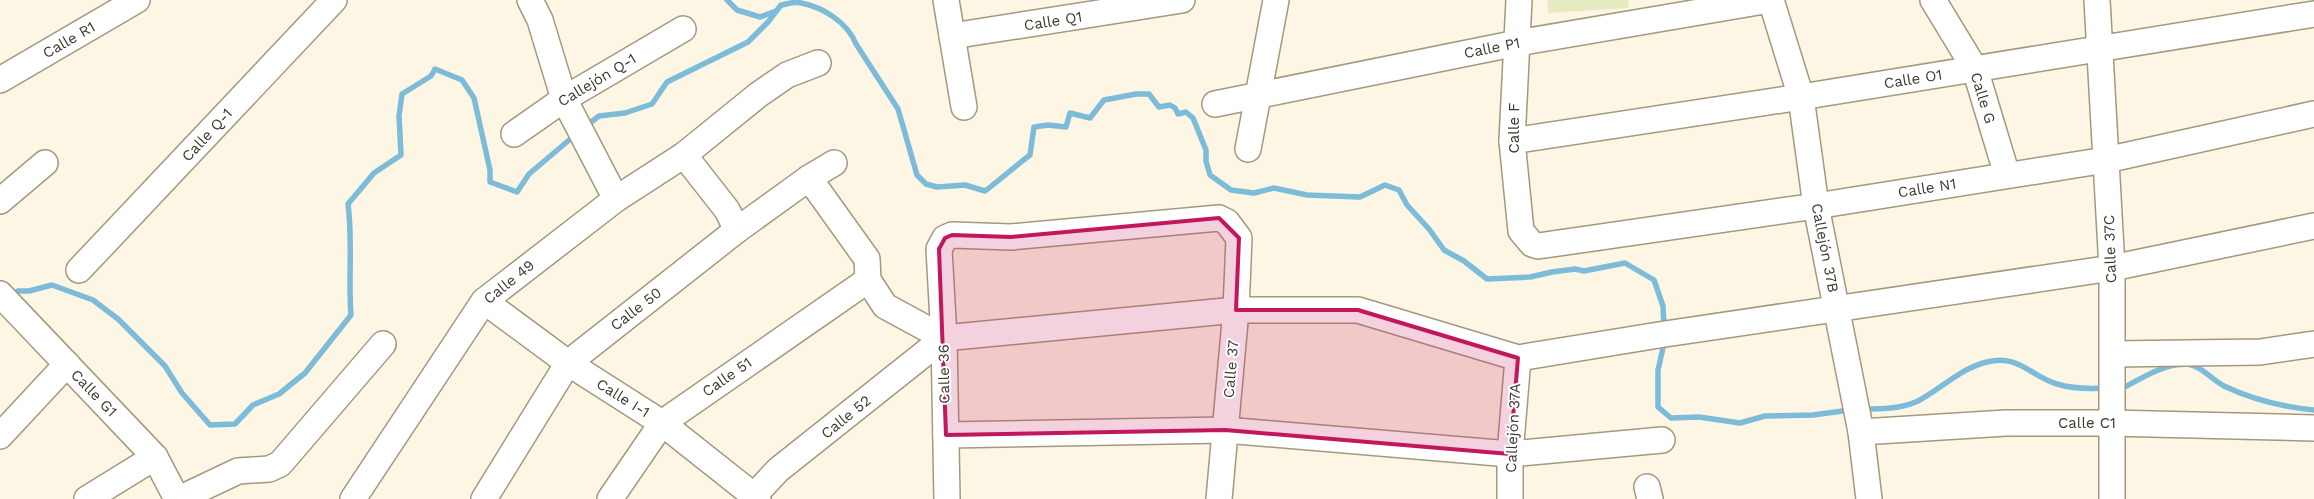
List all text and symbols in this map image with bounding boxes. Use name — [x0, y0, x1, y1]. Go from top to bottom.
street label: Calle Q1 — [1023, 8, 1083, 34]
street label: Calle R1 — [40, 18, 98, 62]
street label: Calle P1 — [1462, 34, 1522, 62]
street label: Callejón Q-1 — [555, 50, 639, 110]
street label: Calle O1 — [1883, 66, 1943, 92]
street label: Calle G — [1967, 70, 1999, 126]
street label: Calle F — [1505, 103, 1523, 153]
street label: Calle Q-1 — [178, 105, 236, 165]
street label: Calle N1 — [1897, 175, 1957, 201]
street label: Callejón 37B — [1808, 202, 1842, 294]
street label: Calle 37C — [2100, 215, 2120, 283]
street label: Calle 49 — [480, 256, 538, 308]
street label: Calle 50 — [607, 284, 665, 334]
street label: Calle 37 — [1219, 339, 1243, 399]
street label: Calle 36 — [934, 344, 954, 404]
street label: Calle 51 — [699, 353, 755, 401]
street label: Calle G1 — [67, 366, 121, 420]
street label: Calle I-1 — [593, 375, 653, 421]
street label: Callejón 37A — [1502, 383, 1524, 473]
street label: Calle 52 — [817, 391, 875, 443]
street label: Calle C1 — [2058, 414, 2116, 432]

